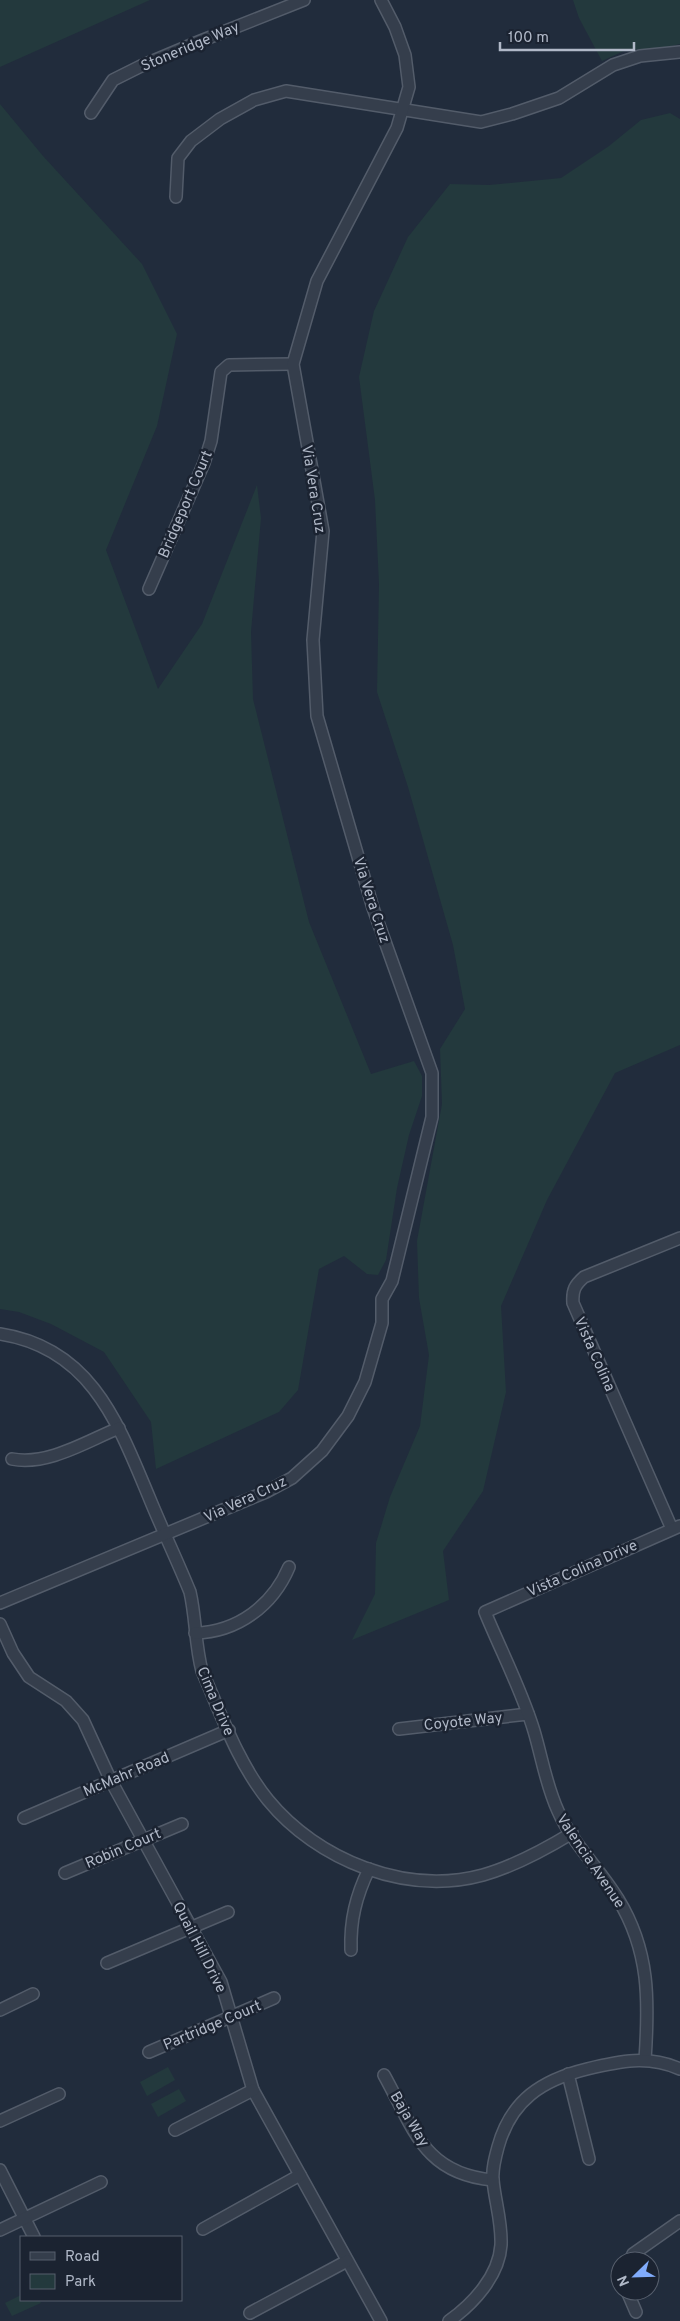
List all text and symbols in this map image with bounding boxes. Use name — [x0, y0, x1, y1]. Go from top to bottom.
street label: Stoneridge Way — [138, 18, 243, 77]
scale bar — [500, 20, 634, 52]
text: 100 m — [508, 29, 549, 48]
street label: Via Vera Cruz — [296, 444, 329, 535]
street label: Bridgeport Court — [155, 448, 218, 561]
street label: Via Vera Cruz — [348, 855, 393, 946]
street label: Vista Colina — [569, 1314, 619, 1395]
street label: Via Vera Cruz — [201, 1473, 290, 1528]
street label: Vista Colina Drive — [524, 1537, 641, 1602]
street label: Cima Drive — [192, 1664, 238, 1739]
street label: Coyote Way — [423, 1709, 503, 1736]
street label: McMahr Road — [81, 1749, 173, 1802]
street label: Valencia Avenue — [551, 1811, 628, 1913]
street label: Robin Court — [83, 1825, 164, 1874]
street label: Quail Hill Drive — [168, 1899, 230, 1996]
street label: Partridge Court — [161, 1997, 265, 2056]
street label: Baja Way — [385, 2089, 433, 2151]
legend — [20, 2236, 182, 2301]
text: Road — [65, 2248, 100, 2267]
north arrow — [610, 2251, 660, 2301]
text: Park — [65, 2273, 96, 2292]
text: N — [615, 2273, 634, 2288]

